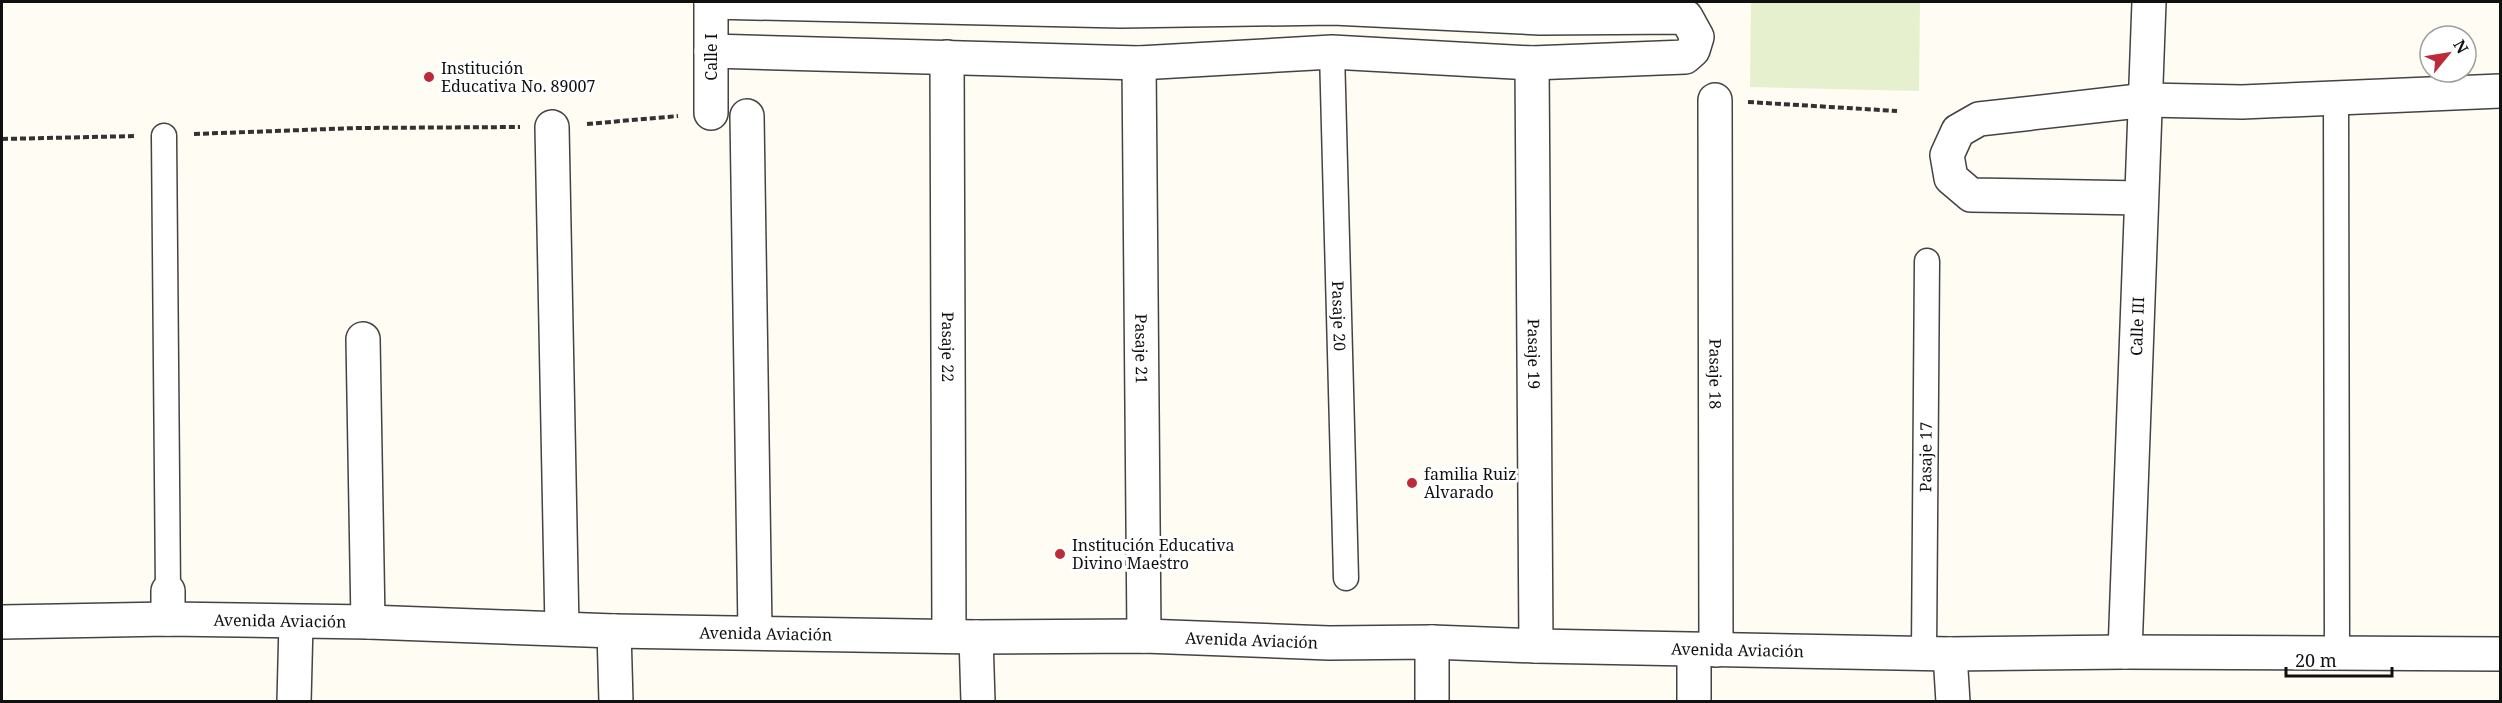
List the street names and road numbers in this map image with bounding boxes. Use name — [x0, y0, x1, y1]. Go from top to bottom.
street label: Calle I — [700, 33, 722, 81]
street label: Pasaje 20 — [1327, 280, 1351, 351]
street label: Calle III — [2125, 296, 2149, 356]
street label: Pasaje 22 — [937, 312, 959, 382]
street label: Pasaje 21 — [1130, 314, 1153, 384]
street label: Pasaje 19 — [1523, 319, 1545, 389]
street label: Pasaje 18 — [1704, 339, 1727, 409]
street label: Pasaje 17 — [1914, 422, 1937, 492]
street label: Avenida Aviación — [213, 609, 347, 633]
street label: Avenida Aviación — [699, 621, 832, 646]
street label: Avenida Aviación — [1185, 627, 1318, 654]
street label: Avenida Aviación — [1671, 638, 1804, 662]

